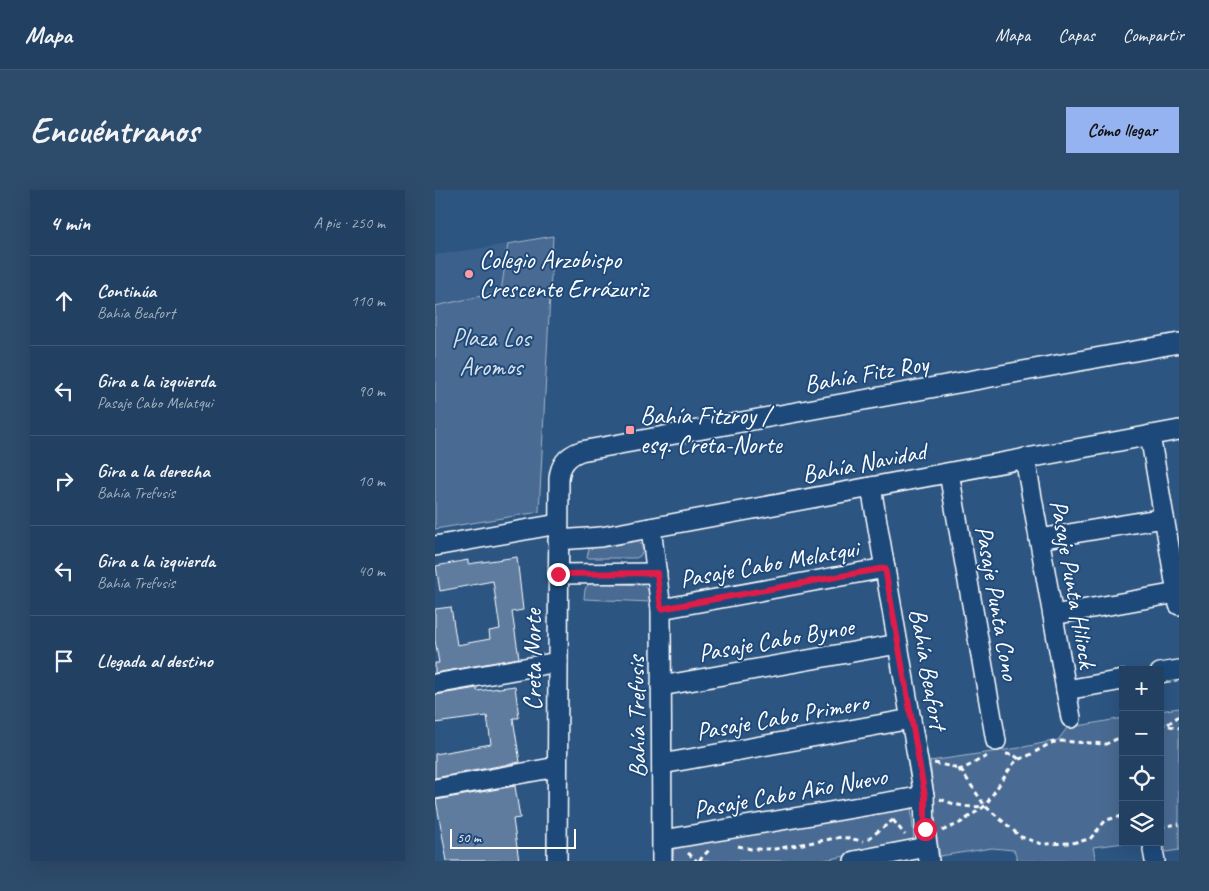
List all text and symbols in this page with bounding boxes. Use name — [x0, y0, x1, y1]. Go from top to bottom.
text: Mapa — [25, 20, 72, 50]
text: Mapa — [995, 24, 1030, 46]
text: Capas — [1058, 24, 1095, 46]
text: Compartir — [1123, 24, 1184, 46]
button: Cómo llegar — [1066, 107, 1179, 153]
text: Encuéntranos — [30, 108, 199, 153]
text: 4 min — [50, 210, 90, 236]
text: A pie · 250 m — [314, 213, 385, 233]
place label: Colegio Arzobispo Crescente Errázuriz — [479, 244, 651, 305]
marker: Colegio Arzobispo Crescente Errázuriz — [463, 268, 475, 280]
text: Continúa — [97, 279, 156, 303]
icon: ahead — [50, 287, 78, 315]
text: 110 m — [351, 291, 385, 311]
text: Bahía Beafort — [97, 303, 175, 323]
park label: Plaza Los Aromos — [452, 322, 533, 383]
street label: Bahía Fitz Roy — [802, 347, 933, 401]
text: Gira a la izquierda — [97, 369, 215, 393]
icon: left — [50, 377, 78, 405]
text: 90 m — [358, 381, 385, 401]
text: Pasaje Cabo Melatqui — [97, 393, 213, 413]
place label: Bahía Fitzroy / esq. Creta-Norte — [640, 400, 784, 461]
marker: Bahía Fitzroy / esq. Creta-Norte — [624, 424, 636, 436]
street label: Bahía Navidad — [799, 435, 932, 491]
text: Gira a la derecha — [97, 459, 210, 483]
icon: right — [50, 467, 78, 495]
text: 10 m — [358, 471, 385, 491]
text: Bahía Trefusis — [97, 483, 175, 503]
street label: Pasaje Punta Hiliock — [1042, 498, 1104, 672]
street label: Pasaje Punta Cono — [968, 523, 1027, 684]
street label: Pasaje Cabo Melatqui — [677, 532, 864, 595]
text: Gira a la izquierda — [97, 549, 215, 573]
icon: left — [50, 557, 78, 585]
text: 40 m — [358, 561, 385, 581]
route end — [547, 563, 570, 586]
text: Bahía Trefusis — [97, 573, 175, 593]
street label: Bahía Beafort — [902, 606, 955, 735]
street label: Creta Norte — [517, 607, 549, 711]
street label: Pasaje Cabo Bynoe — [696, 610, 858, 669]
icon: arrive — [50, 647, 78, 675]
text: Llegada al destino — [97, 649, 213, 673]
street label: Bahía Trefusis — [620, 653, 654, 778]
map controls — [1119, 666, 1164, 846]
button: + — [1119, 666, 1164, 711]
street label: Pasaje Cabo Primero — [694, 686, 874, 748]
button: − — [1119, 711, 1164, 756]
button: locate — [1119, 756, 1164, 801]
street label: Pasaje Cabo Año Nuevo — [691, 760, 890, 826]
button: layers — [1119, 801, 1164, 846]
route start — [914, 818, 937, 841]
scale bar — [450, 826, 576, 849]
text: 50 m — [457, 829, 481, 846]

